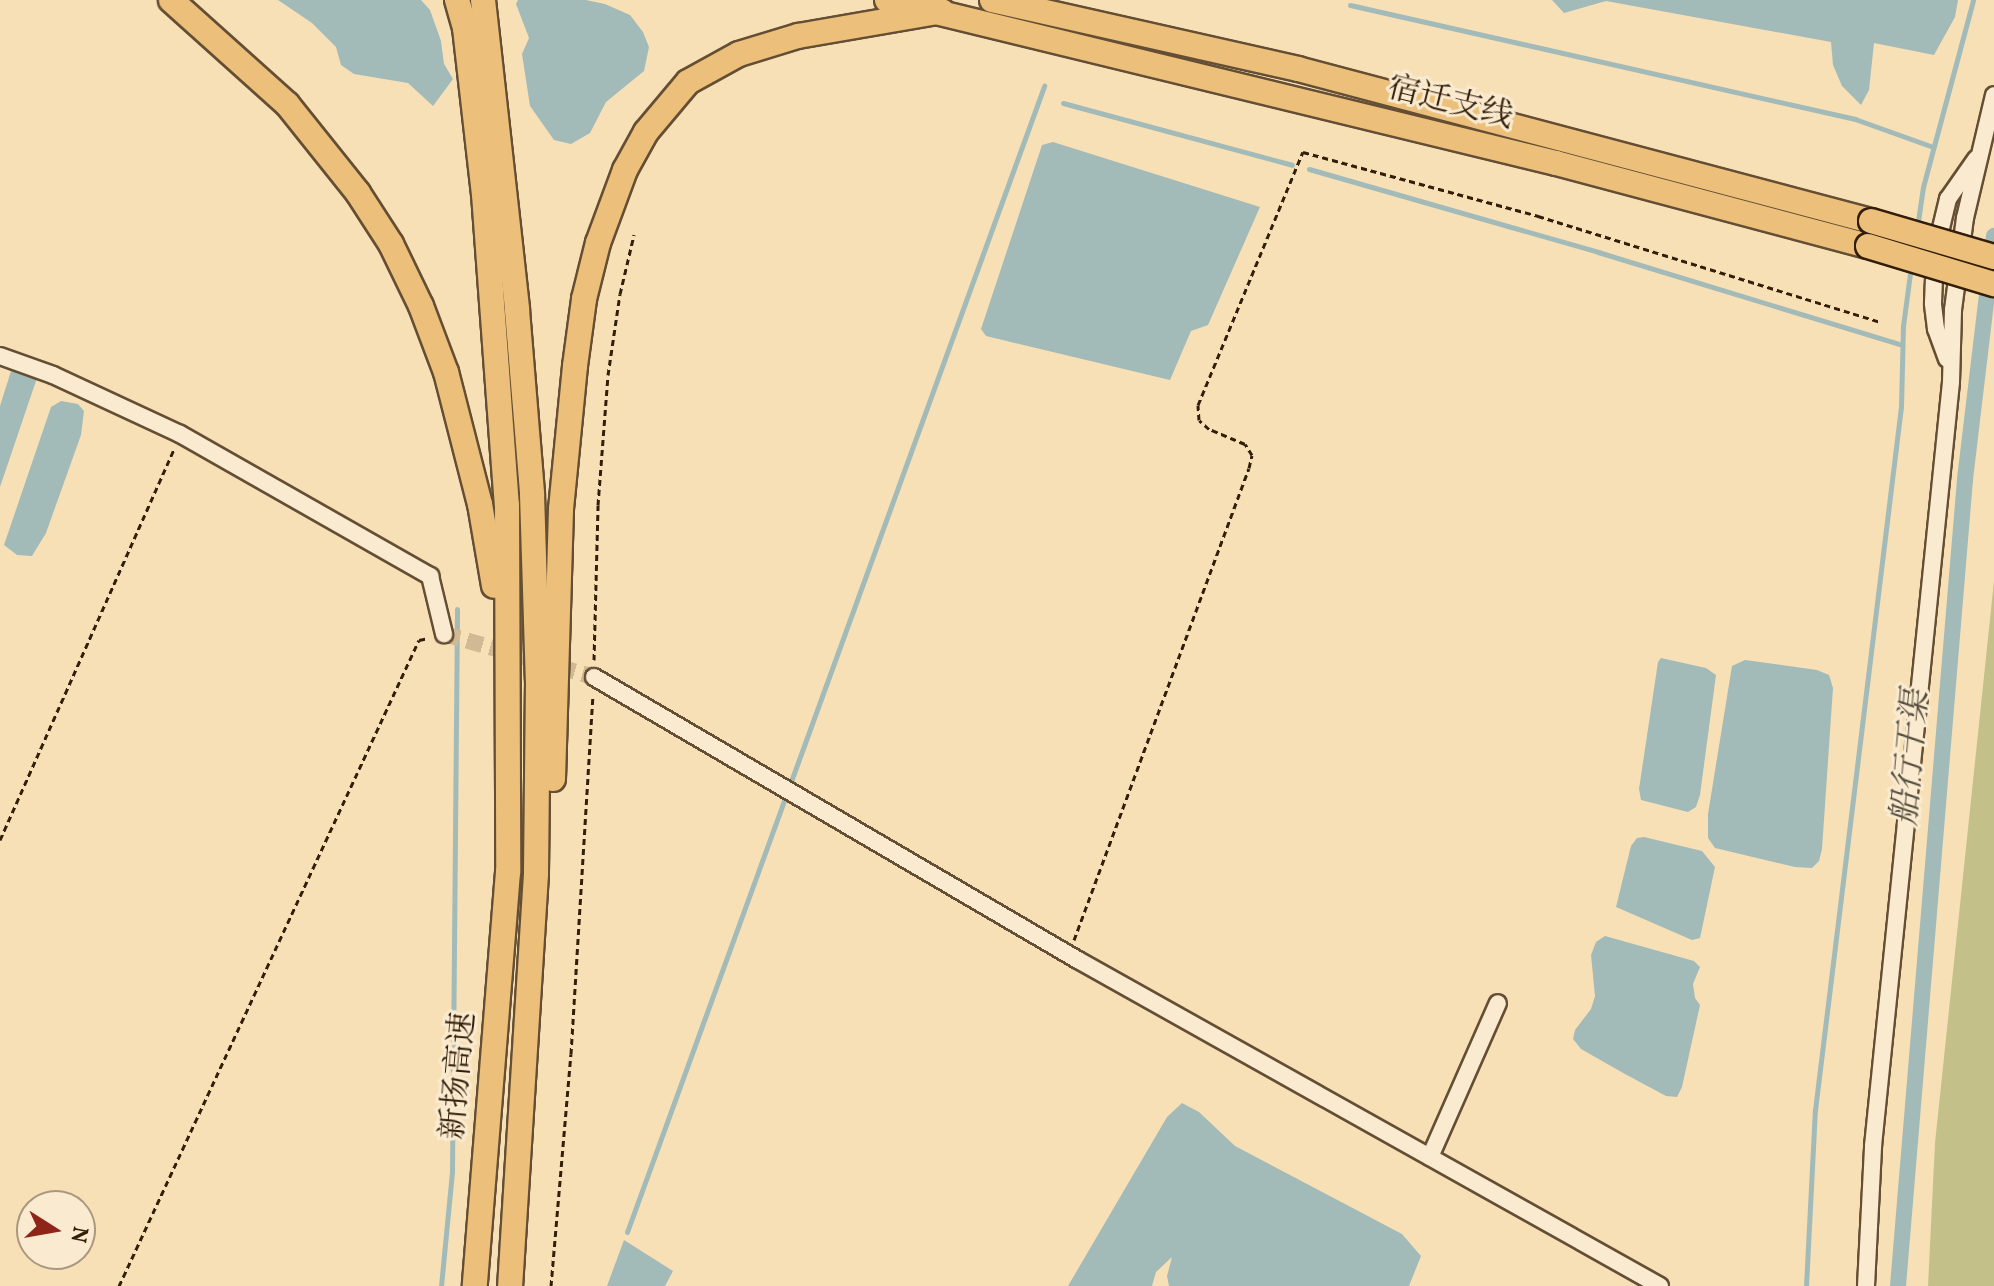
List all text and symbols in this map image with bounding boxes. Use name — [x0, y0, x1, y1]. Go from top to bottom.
street label: 宿迁支线 — [1383, 70, 1517, 138]
water label: 船行干渠 — [1886, 688, 1938, 828]
street label: 新扬高速 — [435, 1011, 485, 1141]
north arrow — [16, 1190, 96, 1270]
text: N — [61, 1223, 95, 1245]

